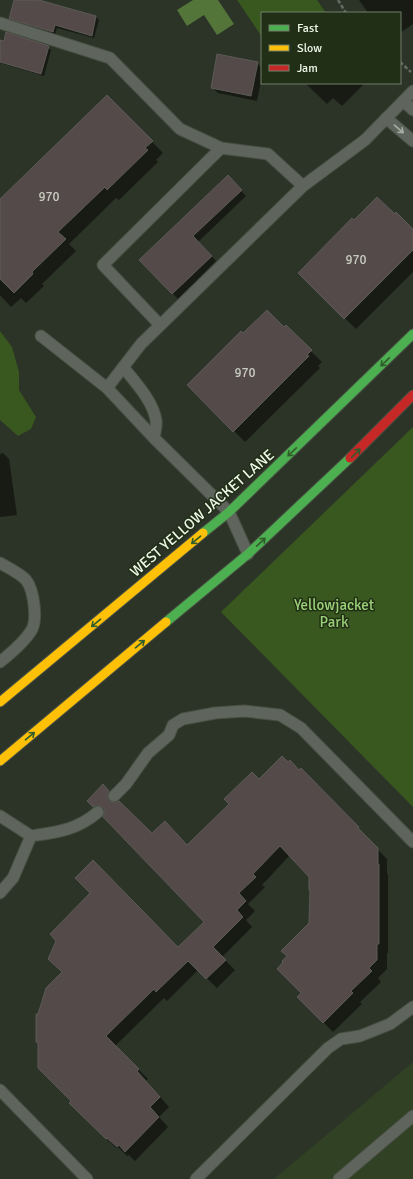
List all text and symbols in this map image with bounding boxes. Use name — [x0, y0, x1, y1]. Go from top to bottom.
legend — [261, 12, 401, 84]
text: Fast — [297, 21, 318, 36]
text: Slow — [297, 41, 322, 56]
text: Jam — [297, 61, 318, 76]
one-way arrow — [394, 125, 405, 134]
house number: 970 — [38, 189, 60, 205]
house number: 970 — [345, 252, 367, 268]
one-way arrow — [380, 357, 390, 367]
house number: 970 — [234, 365, 256, 381]
street label: WEST YELLOW JACKET LANE — [126, 446, 278, 580]
one-way arrow — [287, 448, 297, 457]
one-way arrow — [351, 448, 361, 458]
one-way arrow — [190, 535, 201, 544]
one-way arrow — [256, 537, 266, 546]
park label: Yellowjacket Park — [294, 596, 374, 631]
one-way arrow — [90, 618, 101, 627]
one-way arrow — [135, 639, 146, 648]
one-way arrow — [25, 731, 35, 740]

